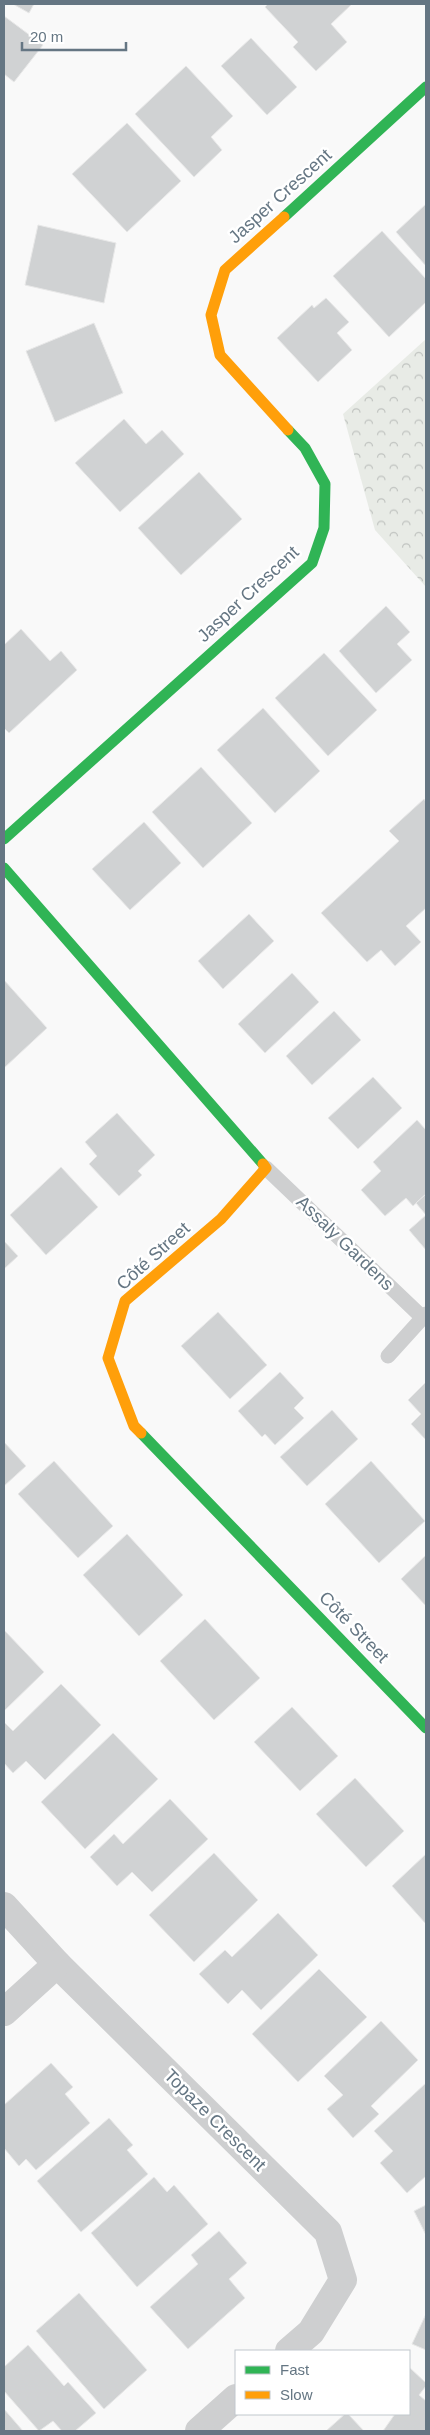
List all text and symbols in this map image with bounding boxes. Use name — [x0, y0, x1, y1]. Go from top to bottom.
scale bar — [22, 20, 126, 52]
text: 20 m — [30, 28, 63, 45]
street label: Jasper Crescent — [225, 145, 335, 247]
street label: Jasper Crescent — [193, 542, 303, 646]
street label: Assaly Gardens — [292, 1192, 398, 1294]
street label: Côté Street — [112, 1218, 194, 1294]
street label: Côté Street — [315, 1587, 393, 1667]
street label: Topaze Crescent — [160, 2065, 270, 2175]
legend — [235, 2350, 410, 2415]
text: Fast — [280, 2361, 310, 2378]
text: Slow — [280, 2386, 313, 2403]

